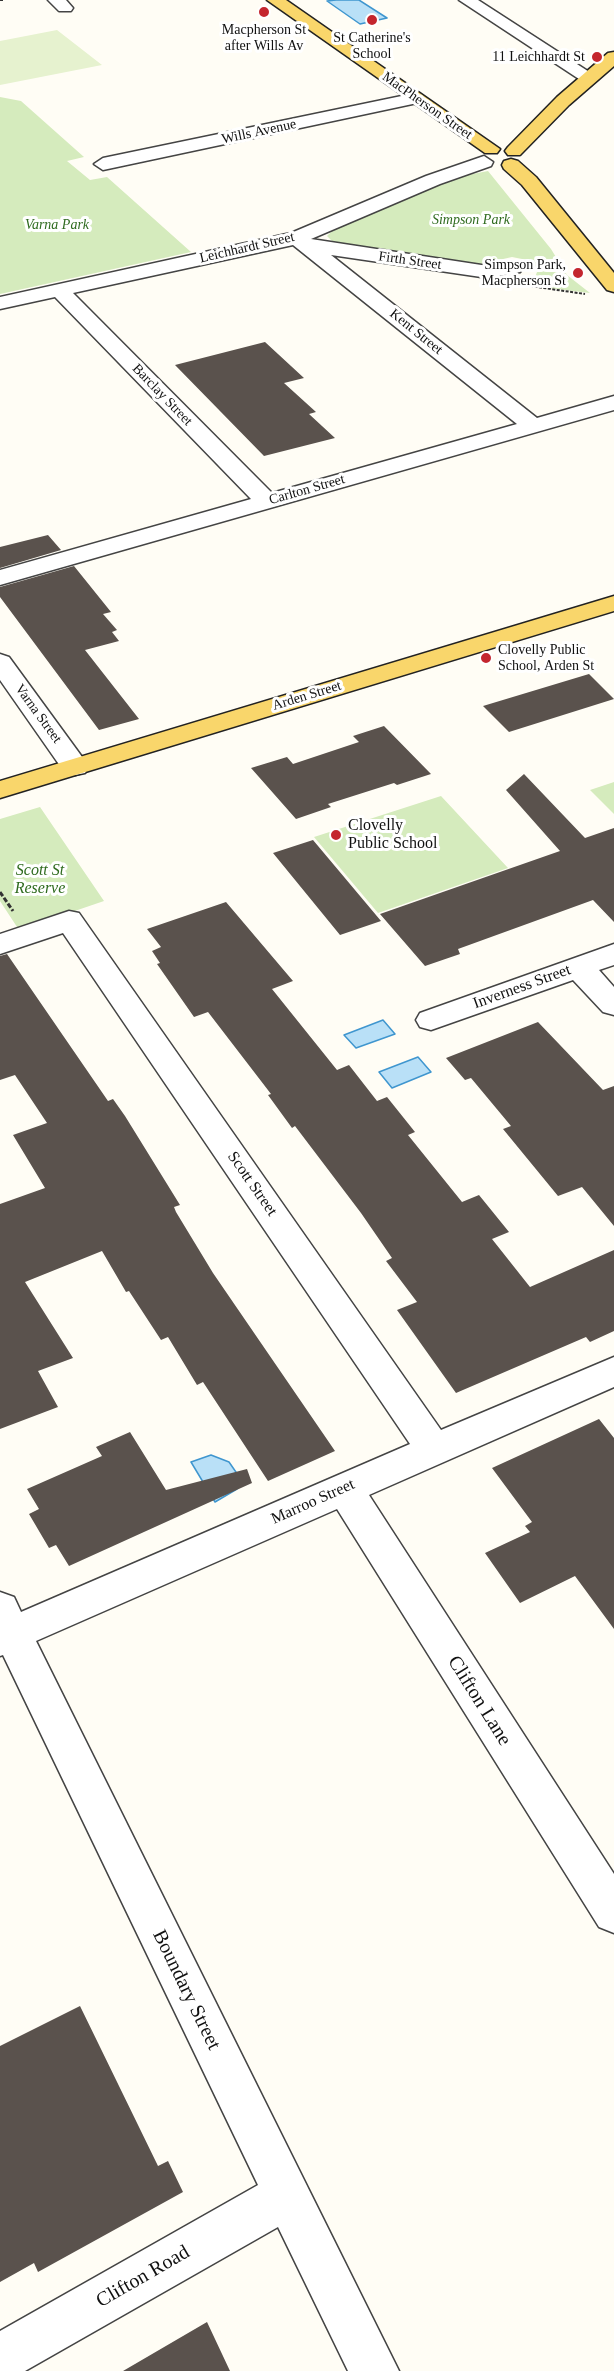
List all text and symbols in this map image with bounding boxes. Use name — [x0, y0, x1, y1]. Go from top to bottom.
marker: Macpherson St after Wills Av — [257, 5, 271, 19]
marker: St Catherine's School — [365, 13, 379, 27]
place label: Macpherson St after Wills Av — [222, 22, 306, 54]
place label: St Catherine's School — [333, 30, 411, 62]
place label: 11 Leichhardt St — [492, 49, 585, 65]
marker: 11 Leichhardt St — [590, 50, 604, 64]
street label: MacPherson Street — [379, 69, 475, 143]
street label: Wills Avenue — [220, 116, 298, 148]
park label: Simpson Park — [432, 212, 510, 228]
park label: Varna Park — [25, 217, 89, 233]
street label: Leichhardt Street — [198, 229, 296, 267]
street label: Firth Street — [377, 248, 443, 274]
place label: Simpson Park, Macpherson St — [482, 257, 566, 290]
marker: Simpson Park, Macpherson St — [571, 266, 585, 280]
street label: Kent Street — [386, 306, 446, 358]
street label: Barclay Street — [128, 361, 196, 429]
street label: Carlton Street — [267, 471, 347, 509]
place label: Clovelly Public School, Arden St — [498, 642, 594, 674]
marker: Clovelly Public School, Arden St — [479, 651, 493, 665]
street label: Arden Street — [271, 678, 343, 714]
street label: Varna Street — [11, 681, 65, 747]
place label: Clovelly Public School — [348, 816, 437, 854]
marker: Clovelly Public School — [329, 828, 343, 842]
park label: Scott St Reserve — [15, 861, 65, 899]
street label: Inverness Street — [470, 960, 574, 1014]
street label: Scott Street — [223, 1148, 281, 1220]
street label: Marroo Street — [268, 1475, 358, 1529]
street label: Clifton Lane — [442, 1652, 516, 1750]
street label: Boundary Street — [147, 1926, 225, 2054]
street label: Clifton Road — [92, 2241, 194, 2313]

